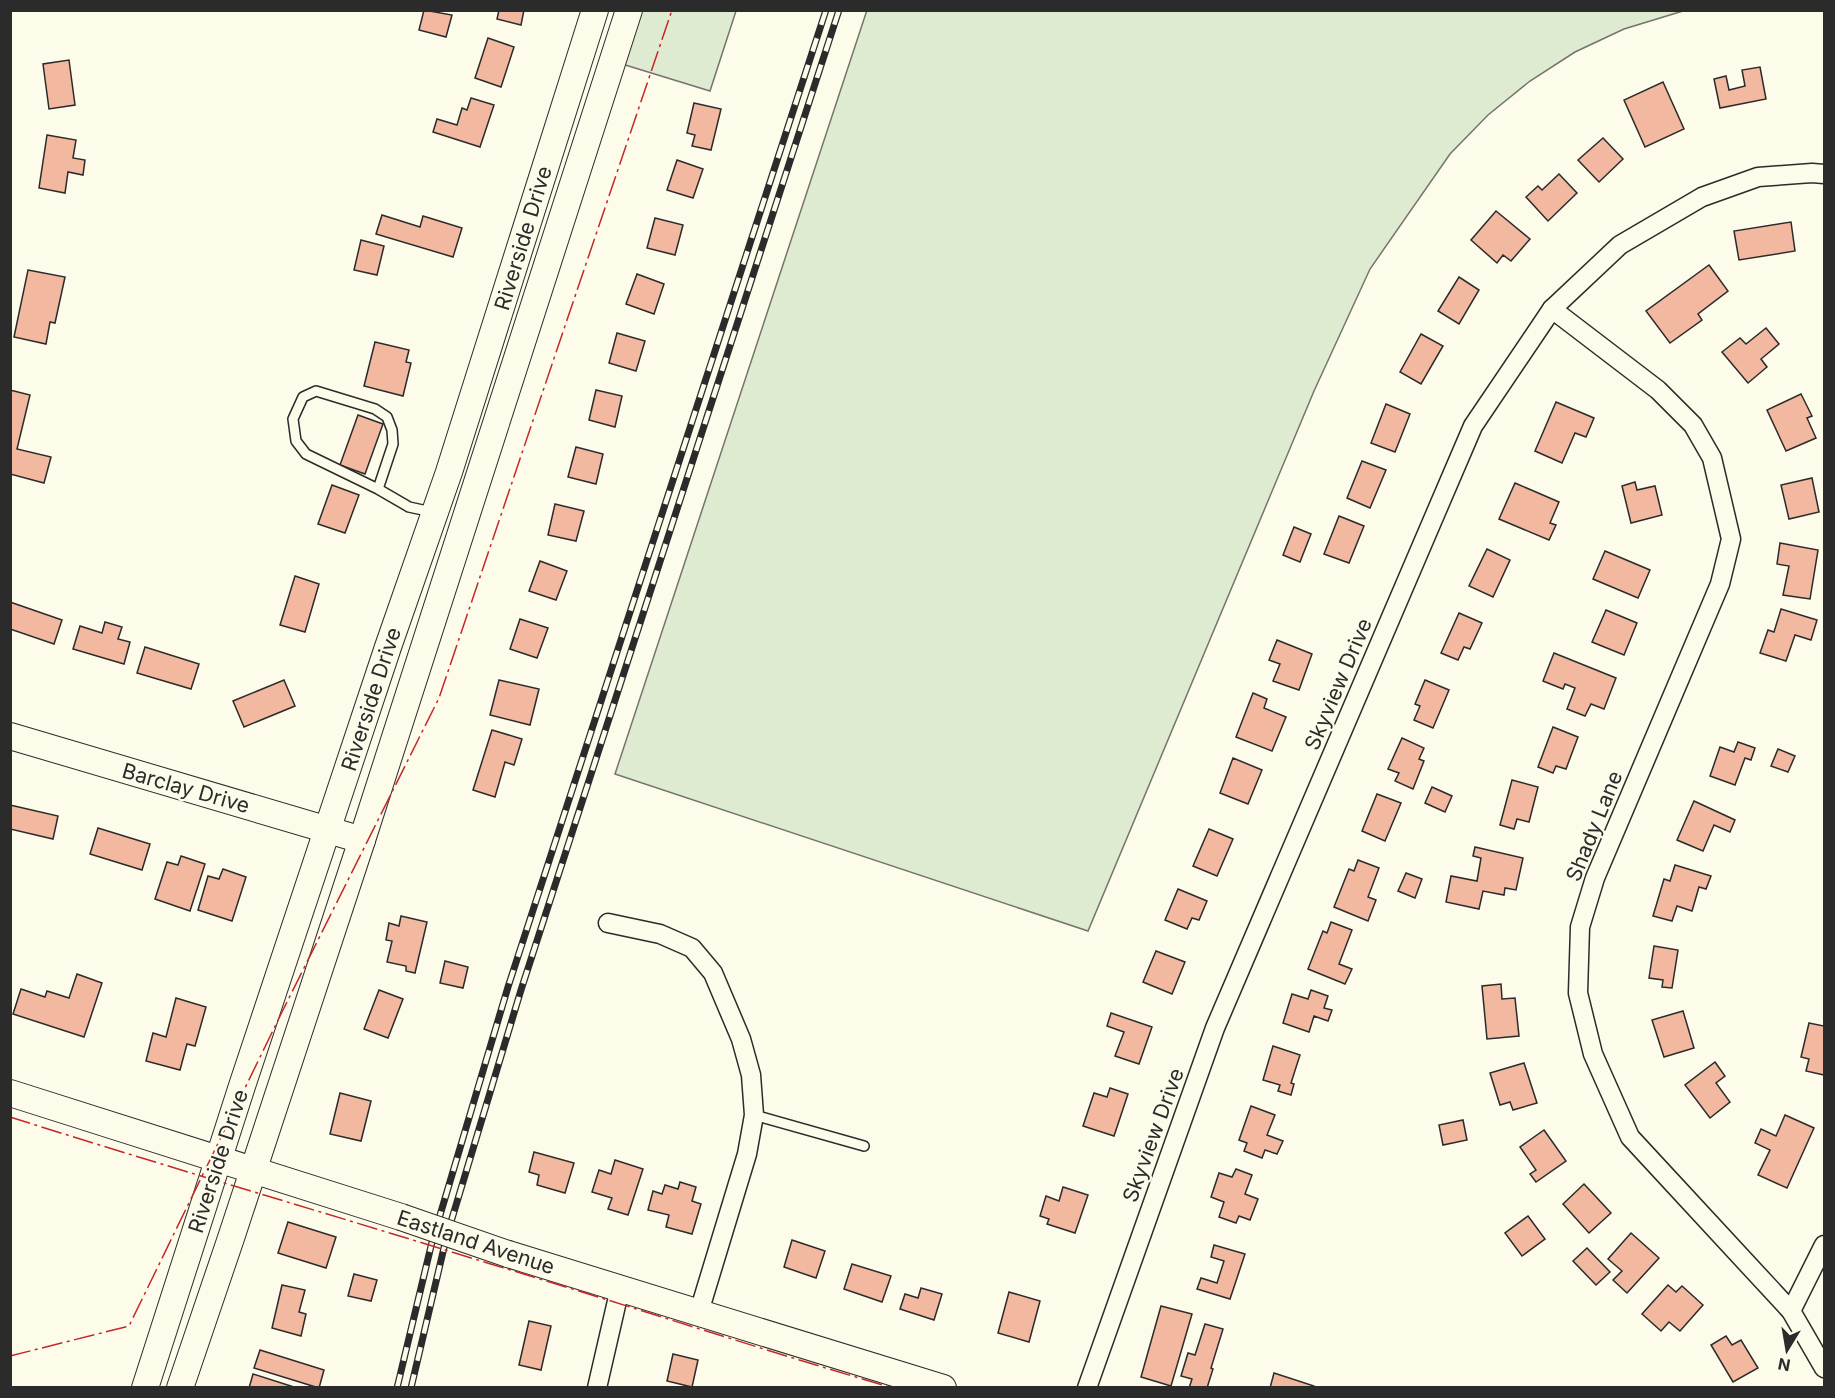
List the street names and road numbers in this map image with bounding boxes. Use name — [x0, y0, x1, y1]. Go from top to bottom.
street label: Riverside Drive — [489, 163, 557, 313]
street label: Skyview Drive — [1299, 614, 1377, 754]
street label: Riverside Drive — [336, 624, 406, 774]
street label: Barclay Drive — [119, 758, 253, 818]
street label: Shady Lane — [1561, 767, 1627, 885]
street label: Skyview Drive — [1117, 1065, 1189, 1205]
street label: Riverside Drive — [183, 1086, 253, 1236]
street label: Eastland Avenue — [394, 1205, 558, 1279]

